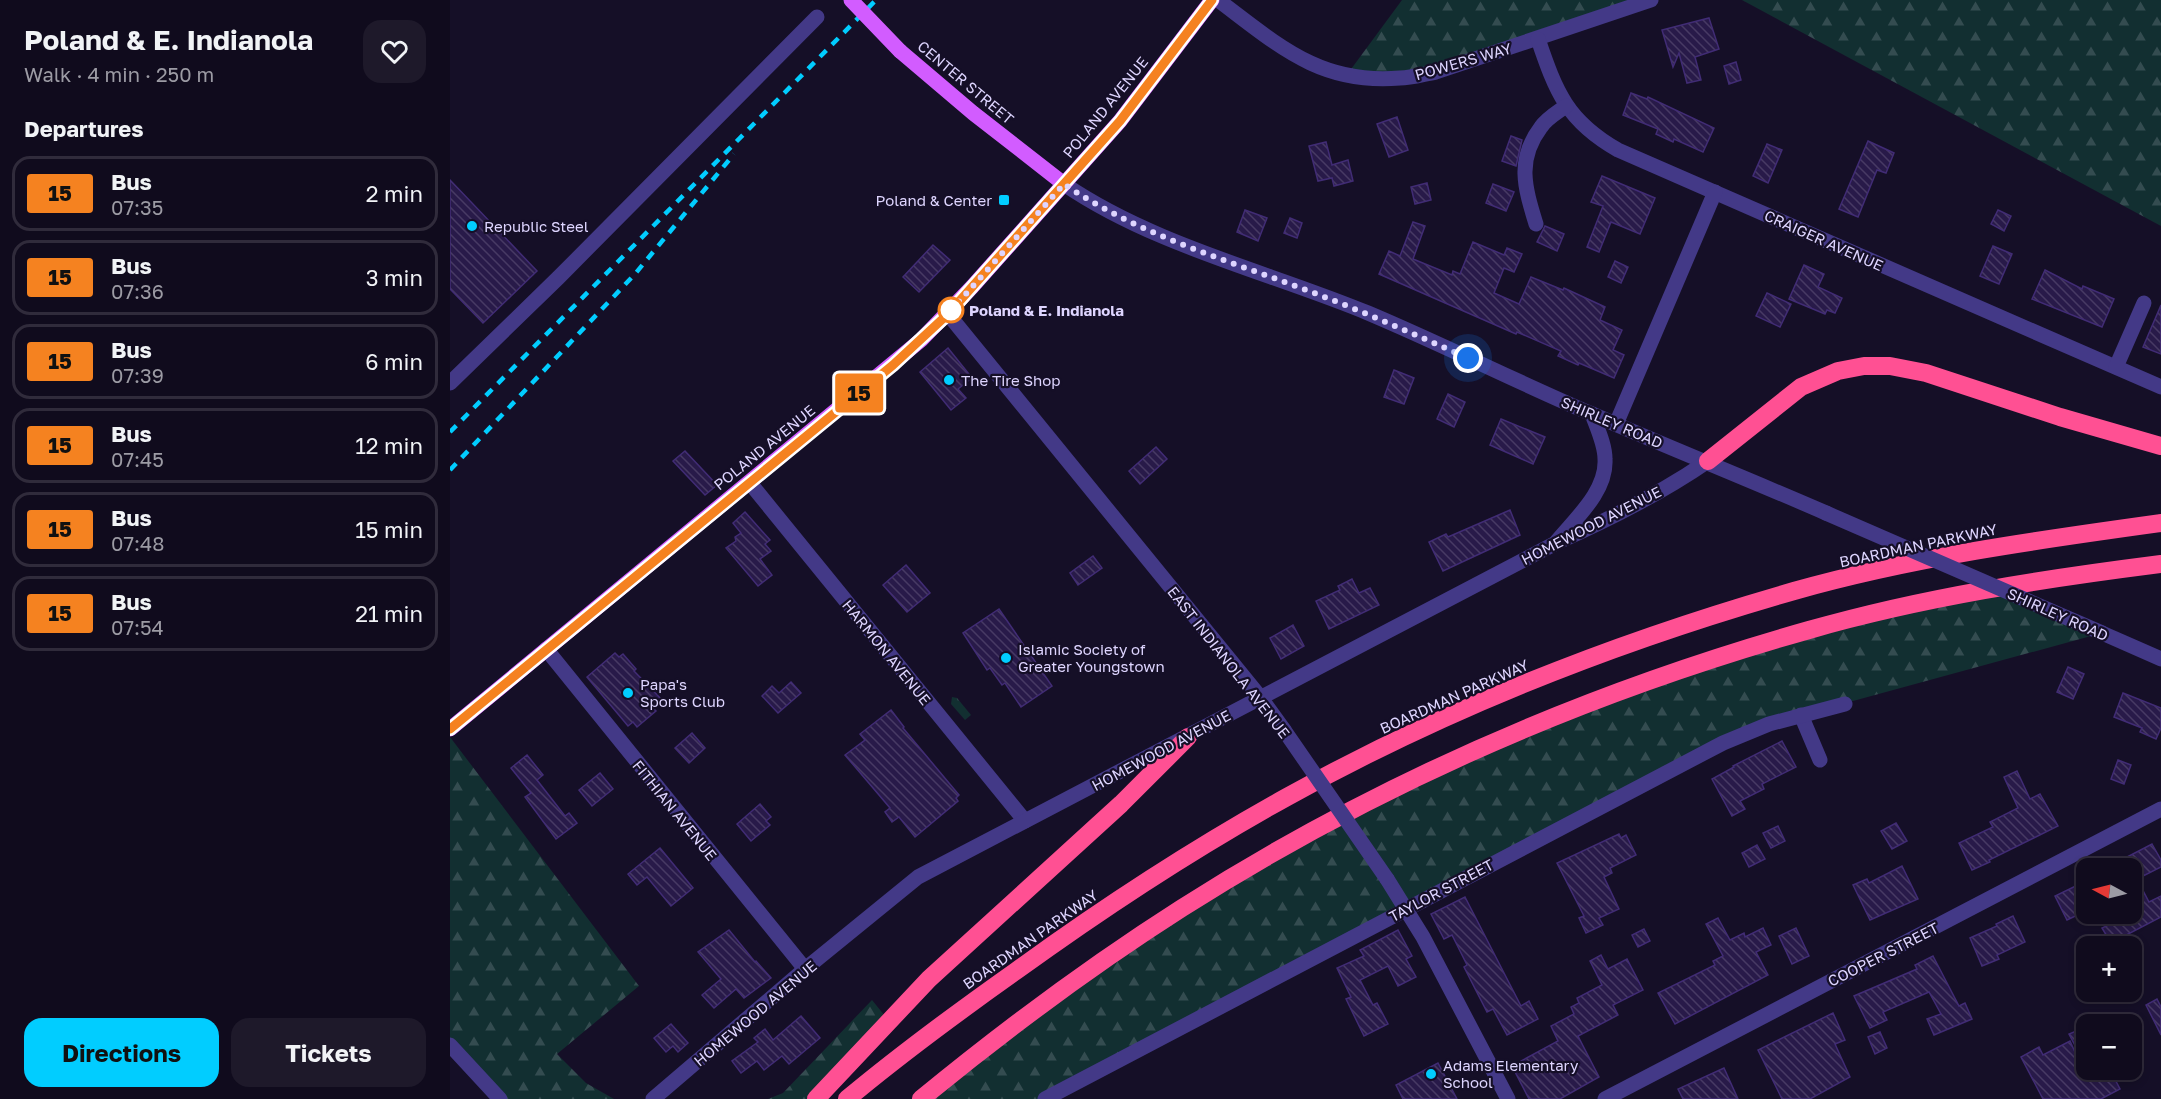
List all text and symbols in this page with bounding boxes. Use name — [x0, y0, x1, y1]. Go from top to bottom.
button: heart — [363, 20, 426, 83]
text: Poland & E. Indianola — [24, 23, 313, 56]
street label: CENTER STREET — [914, 37, 1018, 127]
street label: POWERS WAY — [1413, 39, 1514, 83]
street label: POLAND AVENUE — [1059, 53, 1151, 161]
text: Walk · 4 min · 250 m — [24, 62, 214, 86]
text: Departures — [24, 115, 143, 142]
text: Bus — [111, 168, 152, 195]
text: 15 — [48, 180, 72, 206]
text: 2 min — [366, 180, 423, 207]
place label: Poland & Center — [876, 191, 992, 209]
marker: Poland & Center — [997, 193, 1011, 207]
text: 07:35 — [111, 195, 163, 219]
street label: CRAIGER AVENUE — [1762, 206, 1886, 274]
place label: Republic Steel — [484, 217, 589, 235]
marker: Republic Steel — [465, 219, 479, 233]
text: Bus — [111, 252, 152, 279]
text: 15 — [48, 264, 72, 290]
text: 3 min — [366, 264, 423, 291]
text: 07:36 — [111, 279, 164, 303]
marker: Poland & E. Indianola — [938, 297, 964, 323]
place label: Poland & E. Indianola — [969, 301, 1124, 319]
text: Bus — [111, 336, 152, 363]
your location — [1453, 343, 1483, 373]
text: 15 — [48, 348, 72, 374]
text: 6 min — [365, 348, 423, 375]
text: 07:39 — [111, 363, 164, 387]
place label: The Tire Shop — [961, 371, 1061, 389]
marker: The Tire Shop — [942, 373, 956, 387]
line badge: 15 — [832, 374, 886, 412]
text: 15 — [847, 380, 871, 406]
street label: SHIRLEY ROAD — [1558, 392, 1666, 452]
street label: POLAND AVENUE — [710, 401, 818, 493]
text: Bus — [111, 420, 152, 447]
text: 15 — [48, 432, 72, 458]
text: 12 min — [355, 432, 423, 459]
text: 07:45 — [111, 447, 164, 471]
street label: HOMEWOOD AVENUE — [1518, 482, 1664, 568]
text: Bus — [111, 504, 152, 531]
text: 15 — [48, 516, 72, 542]
text: 15 min — [355, 516, 423, 543]
street label: BOARDMAN PARKWAY — [1838, 519, 1999, 571]
text: 07:48 — [111, 531, 164, 555]
street label: EAST INDIANOLA AVENUE — [1164, 583, 1294, 741]
street label: SHIRLEY ROAD — [2005, 584, 2111, 644]
text: Bus — [111, 588, 152, 615]
street label: HARMON AVENUE — [839, 596, 935, 708]
text: 15 — [48, 600, 72, 626]
text: 21 min — [355, 600, 423, 627]
text: 07:54 — [111, 615, 164, 639]
place label: Islamic Society of Greater Youngstown — [1018, 640, 1165, 675]
marker: Islamic Society of Greater Youngstown — [999, 651, 1013, 665]
street label: BOARDMAN PARKWAY — [1377, 655, 1531, 737]
place label: Papa's Sports Club — [640, 675, 725, 710]
marker: Papa's Sports Club — [621, 686, 635, 700]
street label: HOMEWOOD AVENUE — [1088, 706, 1234, 794]
street label: FITHIAN AVENUE — [629, 756, 721, 864]
street label: TAYLOR STREET — [1386, 855, 1496, 925]
north arrow — [2076, 858, 2142, 924]
map controls — [2076, 858, 2142, 1080]
street label: BOARDMAN PARKWAY — [959, 885, 1101, 992]
street label: COOPER STREET — [1825, 918, 1941, 990]
button: + — [2076, 936, 2142, 1002]
street label: HOMEWOOD AVENUE — [690, 956, 820, 1070]
button: − — [2076, 1014, 2142, 1080]
button: Directions — [24, 1018, 219, 1087]
button: Tickets — [231, 1018, 426, 1087]
place label: Adams Elementary School — [1443, 1056, 1579, 1091]
marker: Adams Elementary School — [1424, 1067, 1438, 1081]

